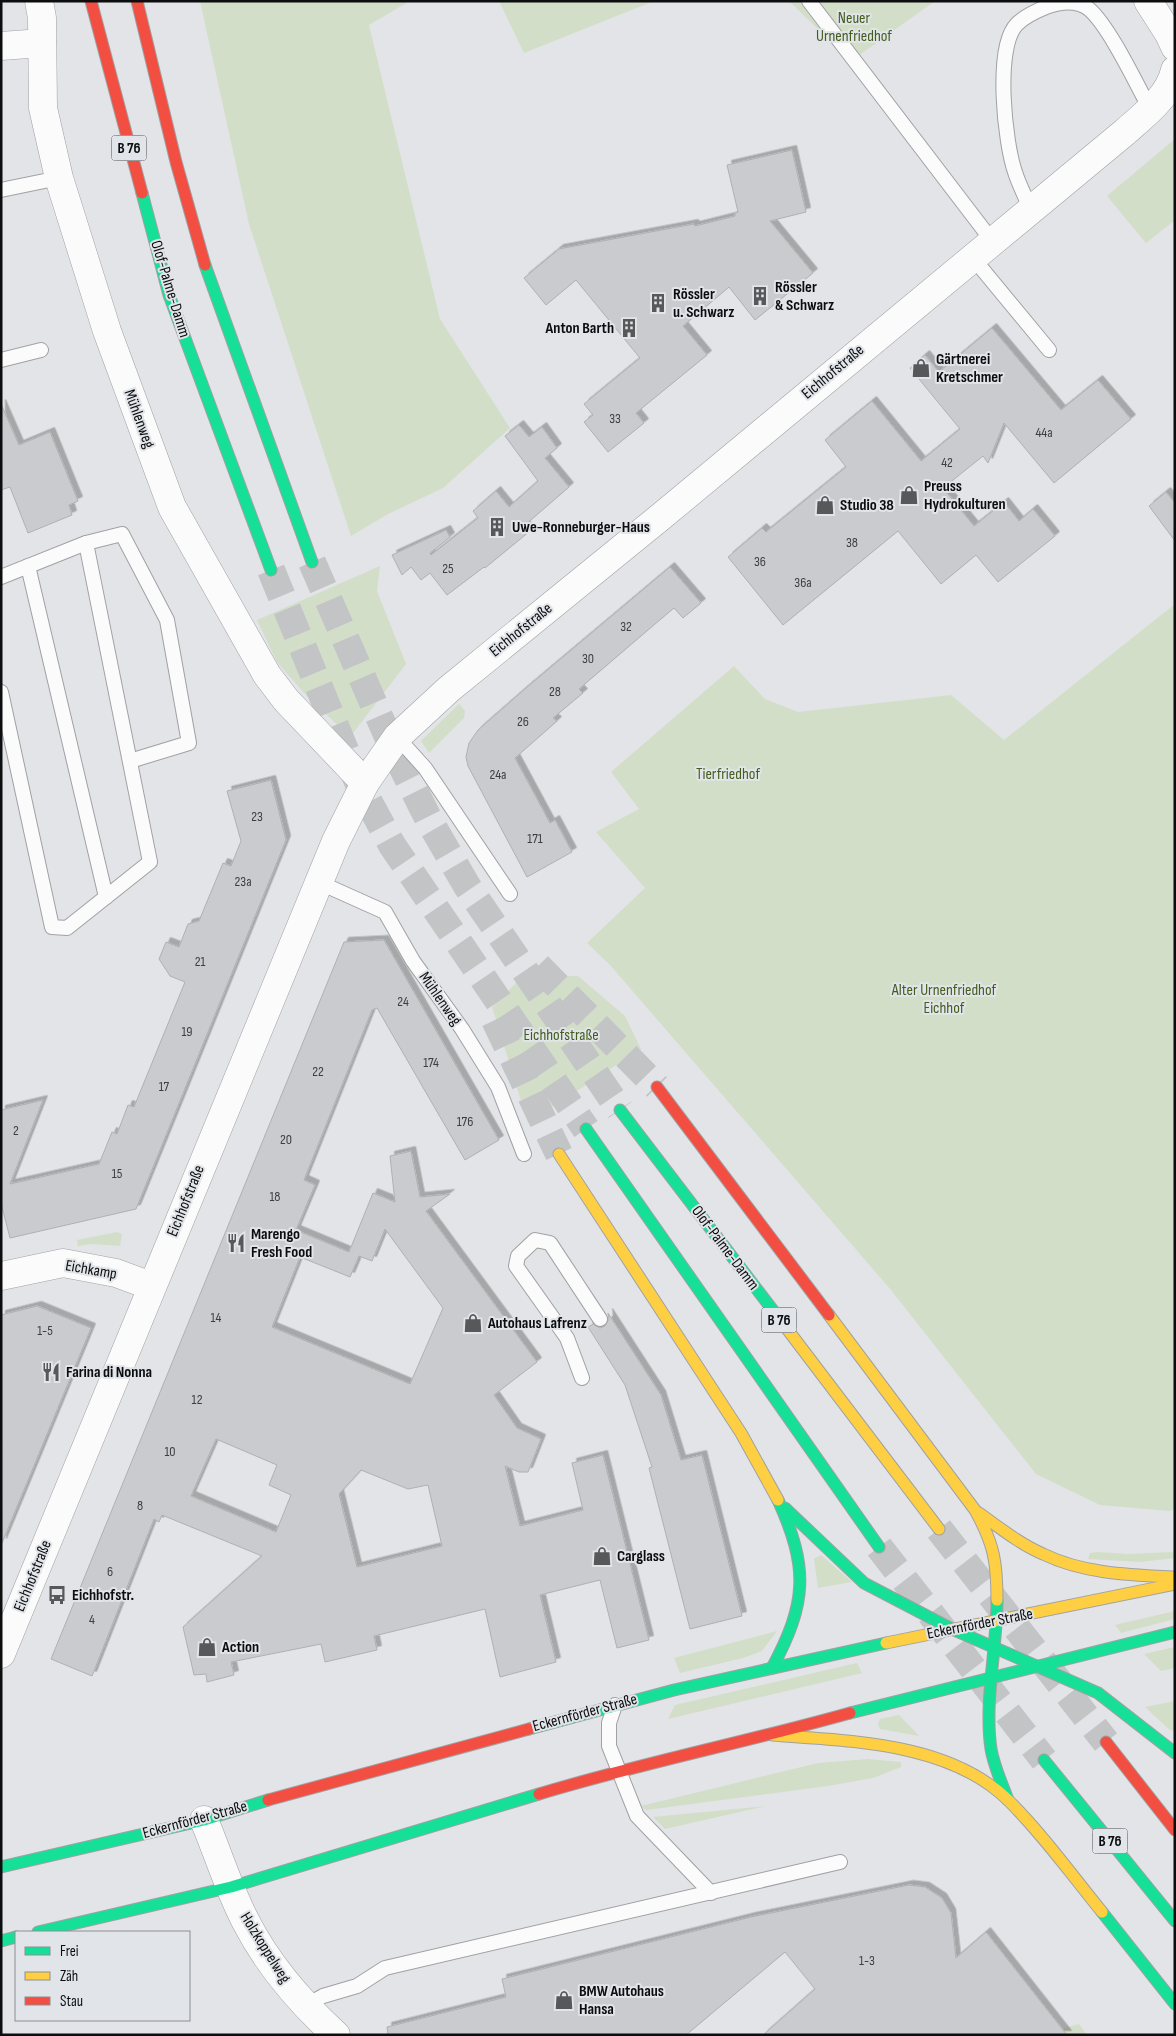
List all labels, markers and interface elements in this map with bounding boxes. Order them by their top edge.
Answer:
park label: Neuer Urnenfriedhof [816,9,892,46]
road number: B 76 [112,136,146,160]
street label: Olof-Palme-Damm [146,238,194,340]
place label: Rössler & Schwarz [775,278,834,315]
place label: Rössler u. Schwarz [673,285,734,322]
building icon: Rössler & Schwarz [749,285,771,307]
building icon: Rössler u. Schwarz [647,292,669,314]
building icon: Anton Barth [618,317,640,339]
place label: Anton Barth [544,319,614,338]
street label: Eichhofstraße [798,341,868,403]
place label: Gärtnerei Kretschmer [936,350,1003,387]
shop icon: Gärtnerei Kretschmer [910,357,932,379]
street label: Mühlenweg [120,387,158,451]
house number: 33 [609,410,621,427]
house number: 44a [1035,424,1053,441]
house number: 42 [941,454,953,471]
place label: Preuss Hydrokulturen [924,477,1006,514]
shop icon: Preuss Hydrokulturen [898,484,920,506]
shop icon: Studio 38 [814,494,836,516]
place label: Studio 38 [840,496,894,515]
building icon: Uwe-Ronneburger-Haus [486,516,508,538]
place label: Uwe-Ronneburger-Haus [512,518,650,537]
house number: 38 [846,534,858,551]
house number: 36 [754,553,766,570]
house number: 25 [442,560,454,577]
house number: 36a [794,574,812,591]
street label: Eichhofstraße [486,599,556,661]
house number: 32 [620,618,632,635]
house number: 30 [582,650,594,667]
house number: 28 [549,683,561,700]
house number: 26 [517,713,529,730]
park label: Tierfriedhof [696,765,760,784]
house number: 24a [490,766,506,783]
house number: 23 [251,808,263,825]
house number: 171 [527,830,543,847]
house number: 23a [234,873,252,890]
house number: 21 [195,953,205,970]
street label: Mühlenweg [415,969,465,1029]
park label: Alter Urnenfriedhof Eichhof [891,981,997,1018]
house number: 24 [397,993,409,1010]
house number: 19 [181,1023,193,1040]
park label: Eichhofstraße [523,1026,599,1045]
house number: 174 [423,1054,439,1071]
house number: 22 [312,1063,324,1080]
house number: 17 [159,1078,170,1095]
house number: 176 [457,1113,473,1130]
house number: 2 [13,1122,19,1139]
house number: 20 [280,1131,292,1148]
street label: Eichhofstraße [163,1163,209,1239]
house number: 15 [112,1165,123,1182]
house number: 18 [269,1188,281,1205]
street label: Olof-Palme-Damm [687,1202,763,1294]
place label: Marengo Fresh Food [251,1225,312,1262]
restaurant icon: Marengo Fresh Food [225,1232,247,1254]
street label: Eichkamp [64,1256,118,1284]
road number: B 76 [762,1308,796,1332]
house number: 14 [211,1309,222,1326]
shop icon: Autohaus Lafrenz [462,1312,484,1334]
place label: Autohaus Lafrenz [487,1314,587,1333]
house number: 1-5 [37,1322,53,1339]
restaurant icon: Farina di Nonna [40,1361,62,1383]
place label: Farina di Nonna [66,1363,152,1382]
house number: 12 [192,1391,203,1408]
house number: 10 [164,1443,176,1460]
house number: 8 [137,1497,143,1514]
street label: Eichhofstraße [10,1538,56,1614]
shop icon: Carglass [591,1545,613,1567]
place label: Carglass [617,1547,665,1566]
house number: 6 [107,1563,113,1580]
bus stop icon: Eichhofstr. [46,1584,68,1606]
place label: Eichhofstr. [72,1586,134,1605]
street label: Eckernförder Straße [925,1604,1035,1644]
house number: 4 [89,1611,95,1628]
shop icon: Action [196,1636,218,1658]
place label: Action [221,1638,259,1657]
street label: Eckernförder Straße [531,1690,639,1736]
street label: Eckernförder Straße [141,1797,249,1843]
road number: B 76 [1092,1828,1128,1854]
street label: Holzkoppelweg [236,1909,294,1987]
legend [15,1931,190,2021]
text: Frei [60,1942,79,1961]
house number: 1-3 [859,1952,875,1969]
text: Zäh [60,1967,78,1986]
place label: BMW Autohaus Hansa [579,1982,664,2019]
shop icon: BMW Autohaus Hansa [553,1989,575,2011]
text: Stau [60,1992,83,2011]

